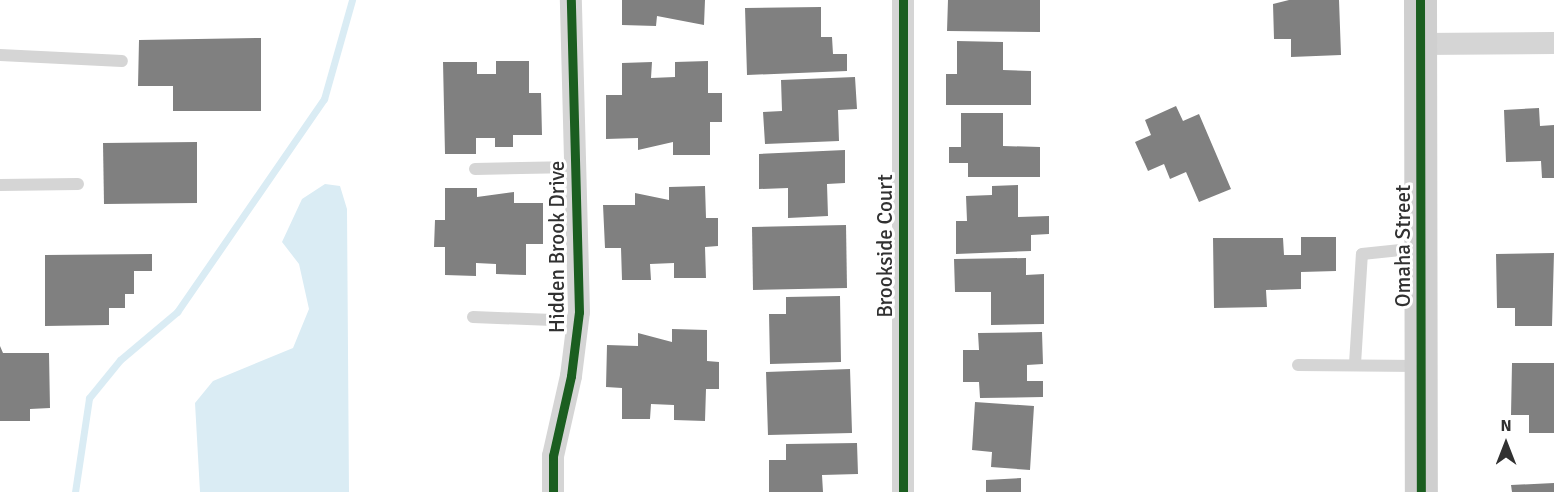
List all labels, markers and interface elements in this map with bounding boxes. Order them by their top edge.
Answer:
street label: Hidden Brook Drive [544,161,570,333]
street label: Brookside Court [872,174,898,318]
street label: Omaha Street [1390,185,1416,307]
north arrow [1476,414,1536,474]
text: N [1500,416,1512,436]

